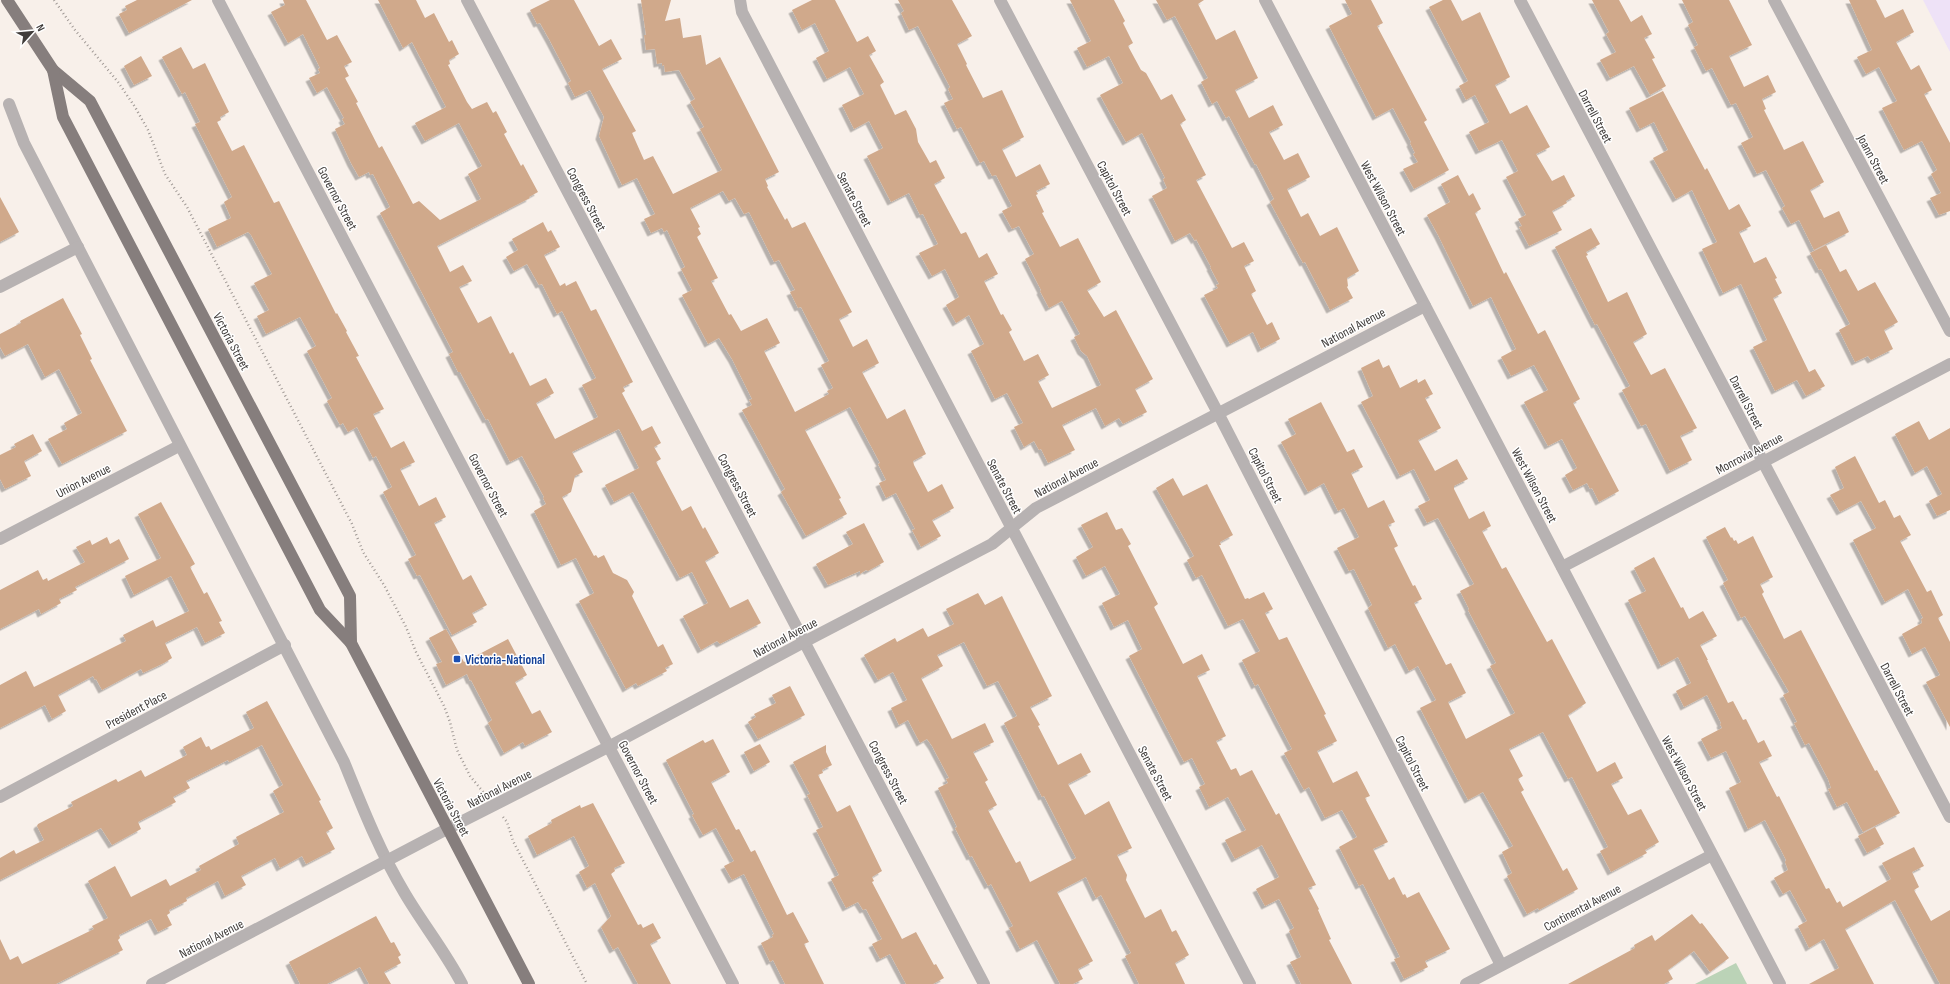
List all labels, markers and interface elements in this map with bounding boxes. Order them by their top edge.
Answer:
north arrow [12,12,52,52]
text: N [33,22,48,33]
street label: Darrell Street [1574,87,1616,146]
street label: Joann Street [1853,131,1893,187]
street label: Capitol Street [1093,158,1135,219]
street label: West Wilson Street [1357,158,1410,239]
street label: Governor Street [314,164,361,233]
street label: Congress Street [563,165,610,234]
street label: Senate Street [833,169,875,230]
street label: National Avenue [1319,304,1388,351]
street label: Victoria Street [209,310,253,373]
street label: Darrell Street [1725,373,1767,432]
street label: Monrovia Avenue [1713,429,1786,478]
street label: Capitol Street [1244,445,1286,506]
street label: West Wilson Street [1508,445,1561,526]
street label: Governor Street [465,451,512,520]
street label: Congress Street [714,451,761,520]
street label: National Avenue [1032,454,1101,501]
street label: Senate Street [983,456,1025,517]
street label: Union Avenue [53,460,113,501]
street label: National Avenue [751,614,820,661]
place label: Victoria-National [465,652,545,668]
marker: Victoria-National [452,654,462,664]
street label: Darrell Street [1876,660,1918,719]
street label: President Place [103,687,170,733]
street label: Capitol Street [1391,733,1433,794]
street label: West Wilson Street [1658,733,1711,814]
street label: Governor Street [615,738,662,807]
street label: Congress Street [865,738,912,807]
street label: Senate Street [1134,743,1176,804]
street label: National Avenue [465,766,534,812]
street label: Victoria Street [429,776,473,839]
street label: Continental Avenue [1541,881,1624,935]
street label: National Avenue [177,916,246,962]

